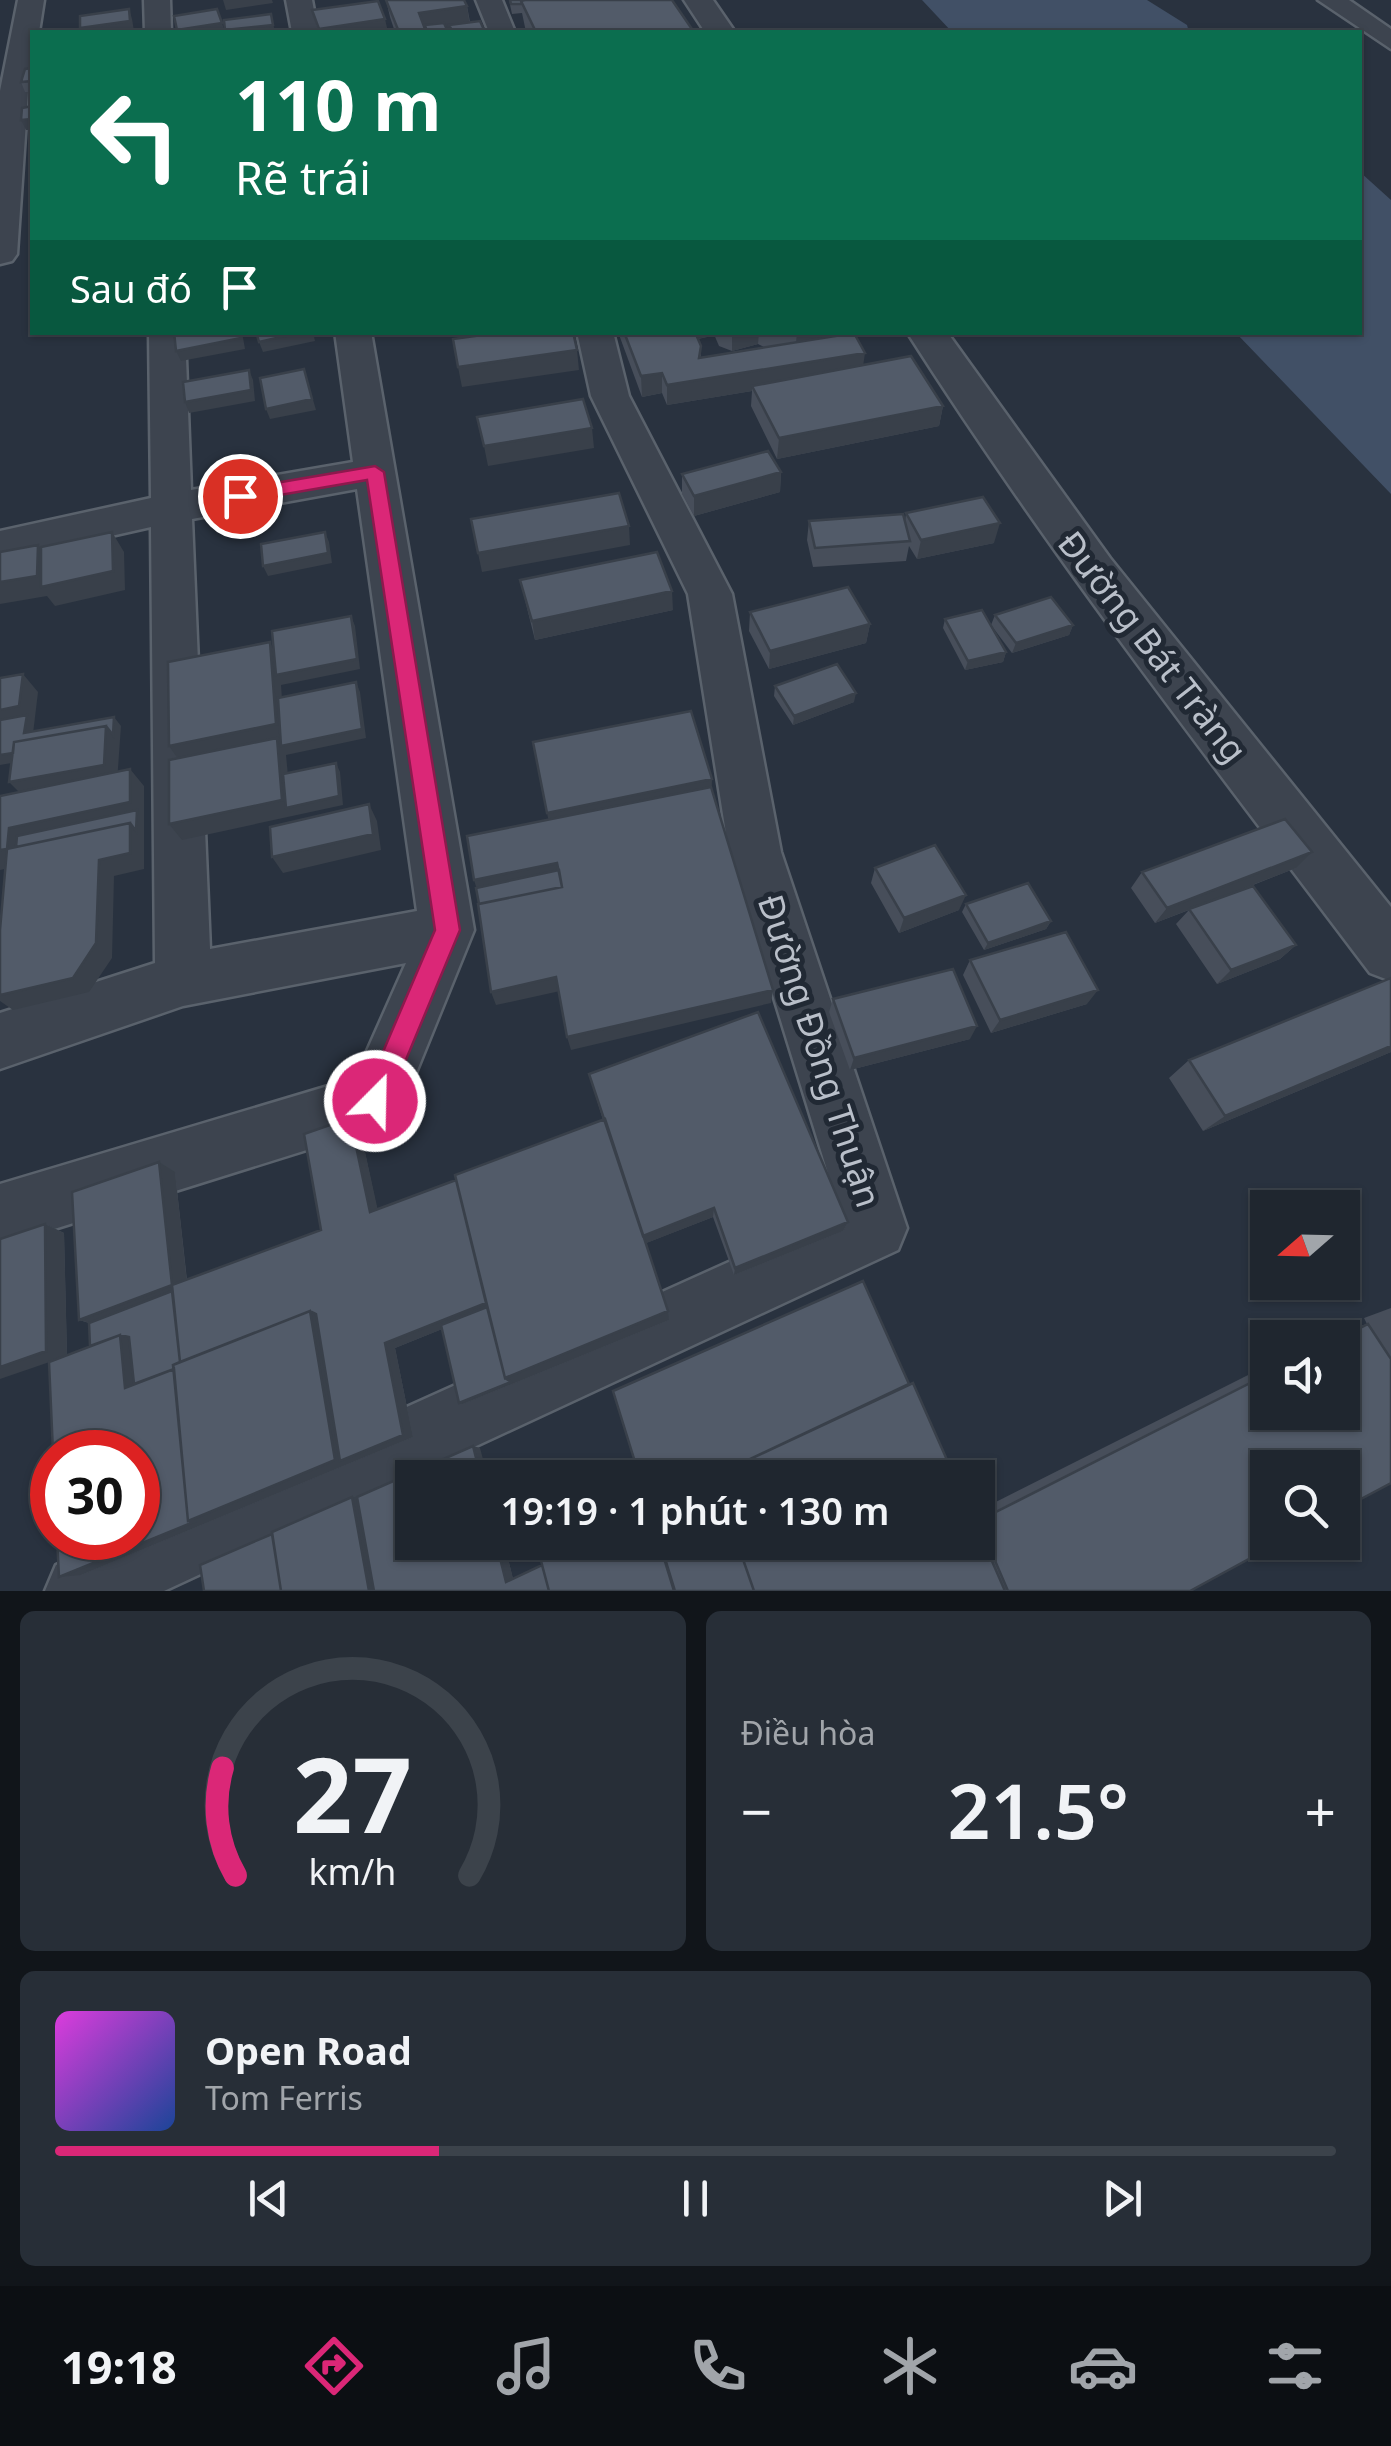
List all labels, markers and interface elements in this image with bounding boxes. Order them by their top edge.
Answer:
text: 110 m [235,56,442,152]
icon: left [70,70,200,200]
text: Rẽ trái [235,147,371,208]
icon: arrive [212,260,267,315]
text: Sau đó [70,262,192,314]
pin [198,454,283,539]
icon: arrive [213,469,268,524]
street label: Đường Bát Tràng [1048,521,1258,771]
street label: Đường Đồng Thuận [748,888,893,1213]
position arrow [323,1049,427,1153]
north arrow [1250,1190,1360,1300]
map controls [1250,1190,1360,1560]
button: sound [1250,1320,1360,1430]
speed limit sign: 30 [30,1430,160,1560]
button: search [1250,1450,1360,1560]
text: 19:19 · 1 phút · 130 m [501,1484,889,1536]
text: Điều hòa [741,1711,875,1754]
text: 27 [293,1722,412,1863]
text: 21.5° [948,1759,1129,1861]
text: − [741,1773,772,1848]
text: + [1305,1773,1336,1848]
text: km/h [309,1847,397,1895]
text: Open Road [205,2024,412,2076]
text: Tom Ferris [205,2076,363,2119]
icon: previous [241,2171,296,2226]
icon: pause [668,2171,723,2226]
icon: next [1095,2171,1150,2226]
icon: directions [299,2331,369,2401]
icon: music [491,2331,561,2401]
icon: phone [683,2331,753,2401]
icon: climate [875,2331,945,2401]
icon: car [1068,2331,1138,2401]
icon: filters [1260,2331,1330,2401]
text: 19:18 [61,2336,177,2397]

